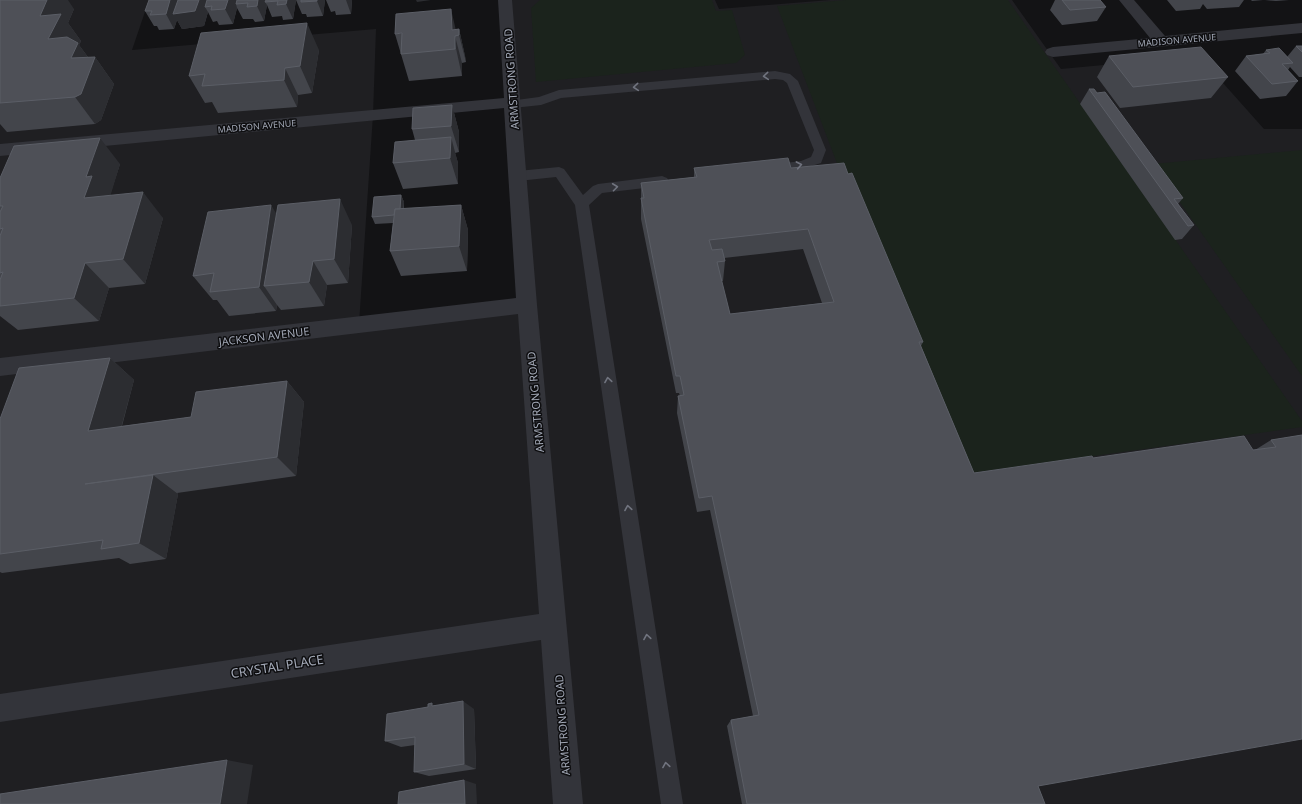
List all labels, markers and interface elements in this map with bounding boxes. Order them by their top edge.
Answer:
street label: ARMSTRONG ROAD [500,28,522,130]
street label: MADISON AVENUE [1137,30,1217,50]
one-way arrow [763,71,769,80]
one-way arrow [633,82,639,91]
street label: MADISON AVENUE [217,116,297,136]
one-way arrow [796,161,802,169]
one-way arrow [612,183,618,192]
street label: JACKSON AVENUE [217,323,310,349]
street label: ARMSTRONG ROAD [523,351,547,453]
one-way arrow [604,377,613,383]
one-way arrow [624,505,633,511]
one-way arrow [643,634,652,640]
street label: CRYSTAL PLACE [229,650,325,682]
street label: ARMSTRONG ROAD [551,674,573,776]
one-way arrow [662,762,671,769]

